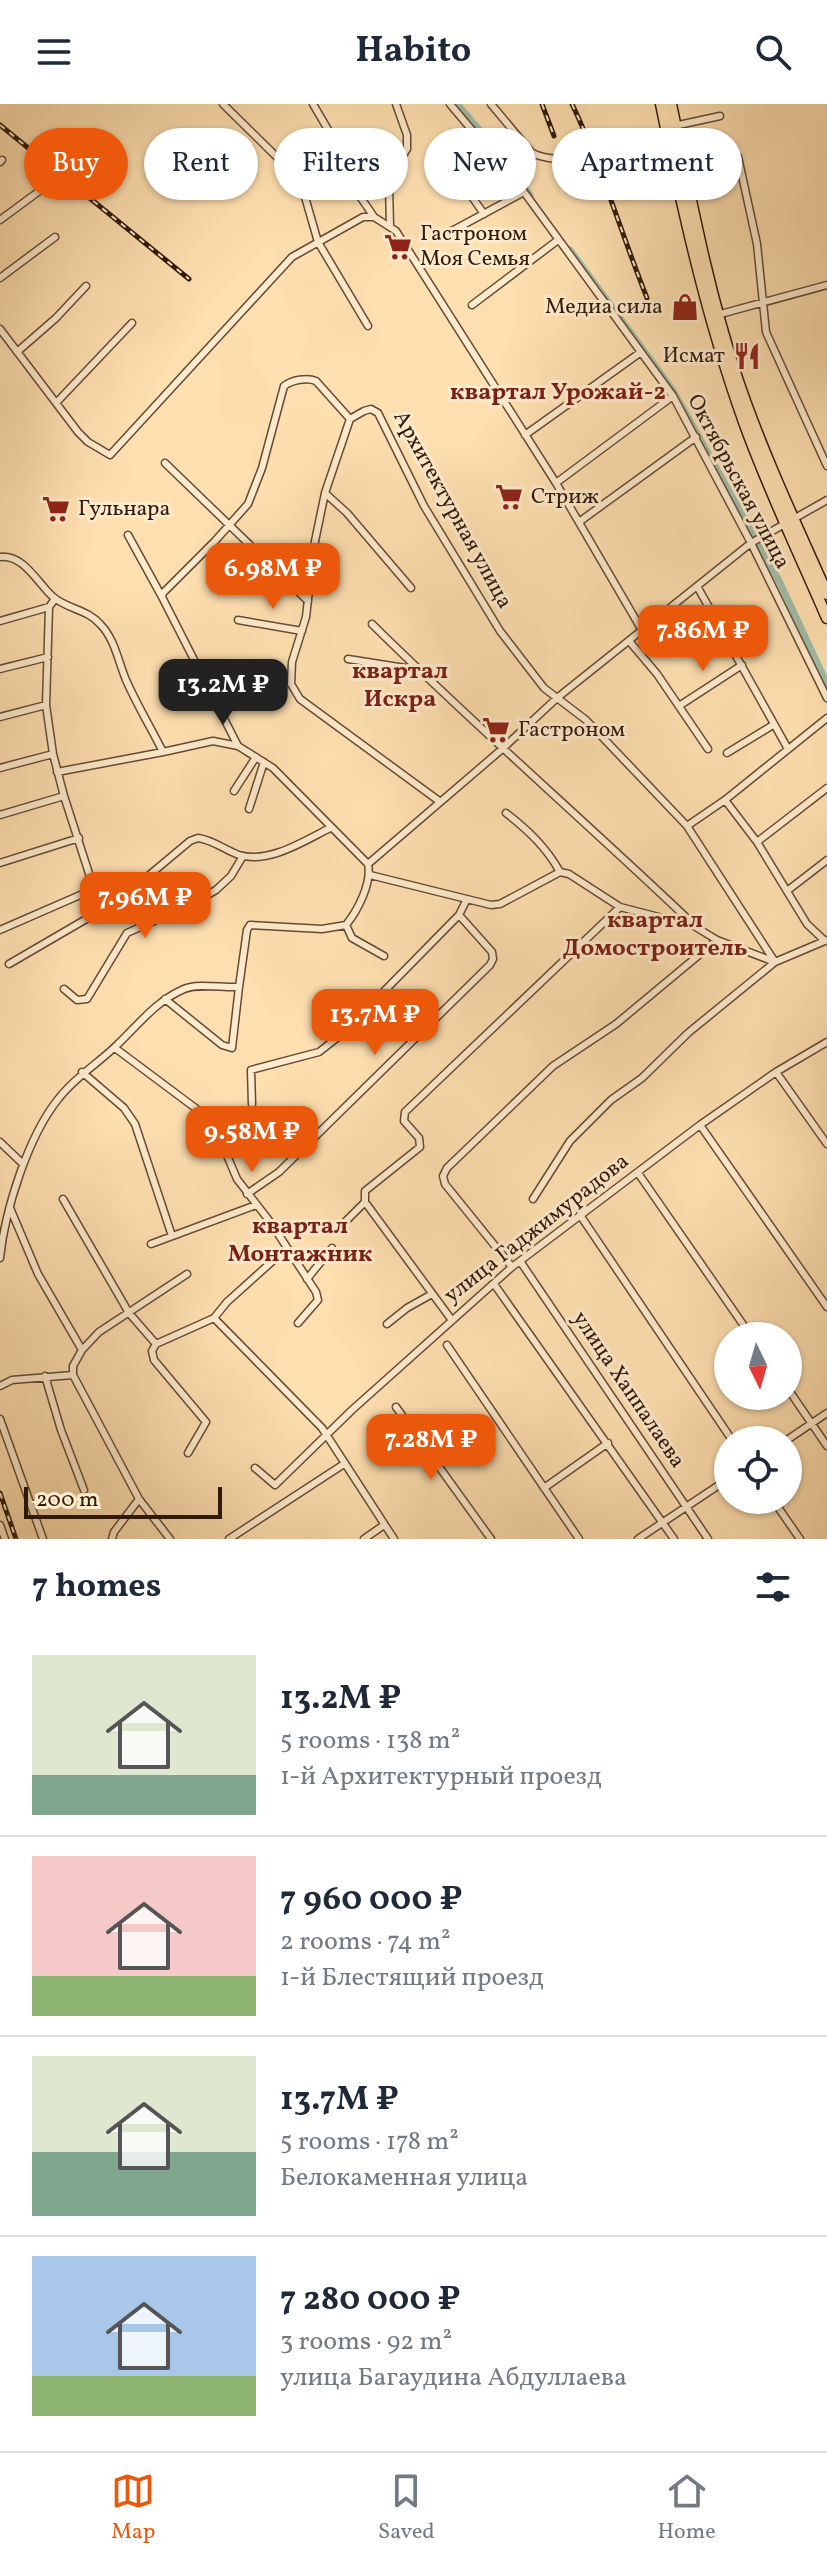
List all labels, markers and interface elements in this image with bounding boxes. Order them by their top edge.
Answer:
text: Habito [356,27,471,77]
icon: menu [32,30,76,74]
icon: search [751,30,795,74]
chip: Buy [24,128,128,200]
chip: Rent [144,128,258,200]
chip: Filters [274,128,408,200]
chip: New [424,128,536,200]
chip: Apartment [552,128,742,200]
place label: Гастроном Моя Семья [420,219,530,275]
supermarket icon: Гастроном Моя Семья [383,232,413,262]
place label: Медиа сила [545,292,663,323]
shop icon: Медиа сила [670,292,700,322]
place label: Исмат [663,341,725,372]
restaurant icon: Исмат [732,341,762,371]
district label: квартал Урожай-2 [450,376,666,410]
street label: Октябрьская улица [679,389,797,575]
street label: Архитектурная улица [385,405,519,615]
supermarket icon: Стриж [494,482,524,512]
place label: Стриж [531,482,599,513]
supermarket icon: Гульнара [41,494,71,524]
place label: Гульнара [78,494,170,525]
pin: 6.98M ₽ [199,543,347,611]
text: 6.98M ₽ [224,551,322,587]
pin: 7.86M ₽ [629,605,777,673]
text: 7.86M ₽ [656,613,750,649]
district label: квартал Искра [352,655,448,717]
pin: 13.2M ₽ [149,659,297,727]
text: 13.2M ₽ [177,667,269,703]
supermarket icon: Гастроном [481,715,511,745]
place label: Гастроном [518,715,625,746]
pin: 7.96M ₽ [71,872,219,940]
text: 7.96M ₽ [98,880,192,916]
district label: квартал Домостроитель [562,904,748,966]
pin: 13.7M ₽ [301,989,449,1057]
text: 13.7M ₽ [330,997,420,1033]
pin: 9.58M ₽ [178,1106,326,1174]
text: 9.58M ₽ [204,1114,300,1150]
street label: улица Гаджимурадова [438,1147,636,1311]
district label: квартал Монтажник [228,1210,372,1272]
street label: улица Хаппалаева [564,1305,692,1475]
north arrow [714,1322,802,1410]
map controls [714,1322,802,1514]
pin: 7.28M ₽ [357,1414,505,1482]
text: 7.28M ₽ [384,1422,478,1458]
button: locate [714,1426,802,1514]
scale bar [24,1483,222,1519]
text: 200 m [36,1485,98,1516]
text: 7 homes [32,1564,161,1611]
icon: filters [751,1565,795,1609]
text: 13.2M ₽ [280,1676,401,1723]
icon: home [96,1687,192,1783]
text: 5 rooms · 138 m² [280,1723,460,1759]
text: 1-й Архитектурный проезд [280,1759,602,1795]
text: 7 960 000 ₽ [280,1877,463,1924]
icon: home [96,1888,192,1984]
text: 2 rooms · 74 m² [280,1924,451,1960]
text: 1-й Блестящий проезд [280,1960,544,1996]
text: 13.7M ₽ [280,2077,399,2124]
icon: home [96,2088,192,2184]
text: 5 rooms · 178 m² [280,2124,459,2160]
text: Белокаменная улица [280,2160,528,2196]
text: 7 280 000 ₽ [280,2277,461,2324]
icon: home [96,2288,192,2384]
text: 3 rooms · 92 m² [280,2324,452,2360]
text: улица Багаудина Абдуллаева [280,2360,627,2396]
tab: Map [111,2469,155,2548]
tab: Saved [378,2469,435,2548]
tab: Home [657,2469,716,2548]

